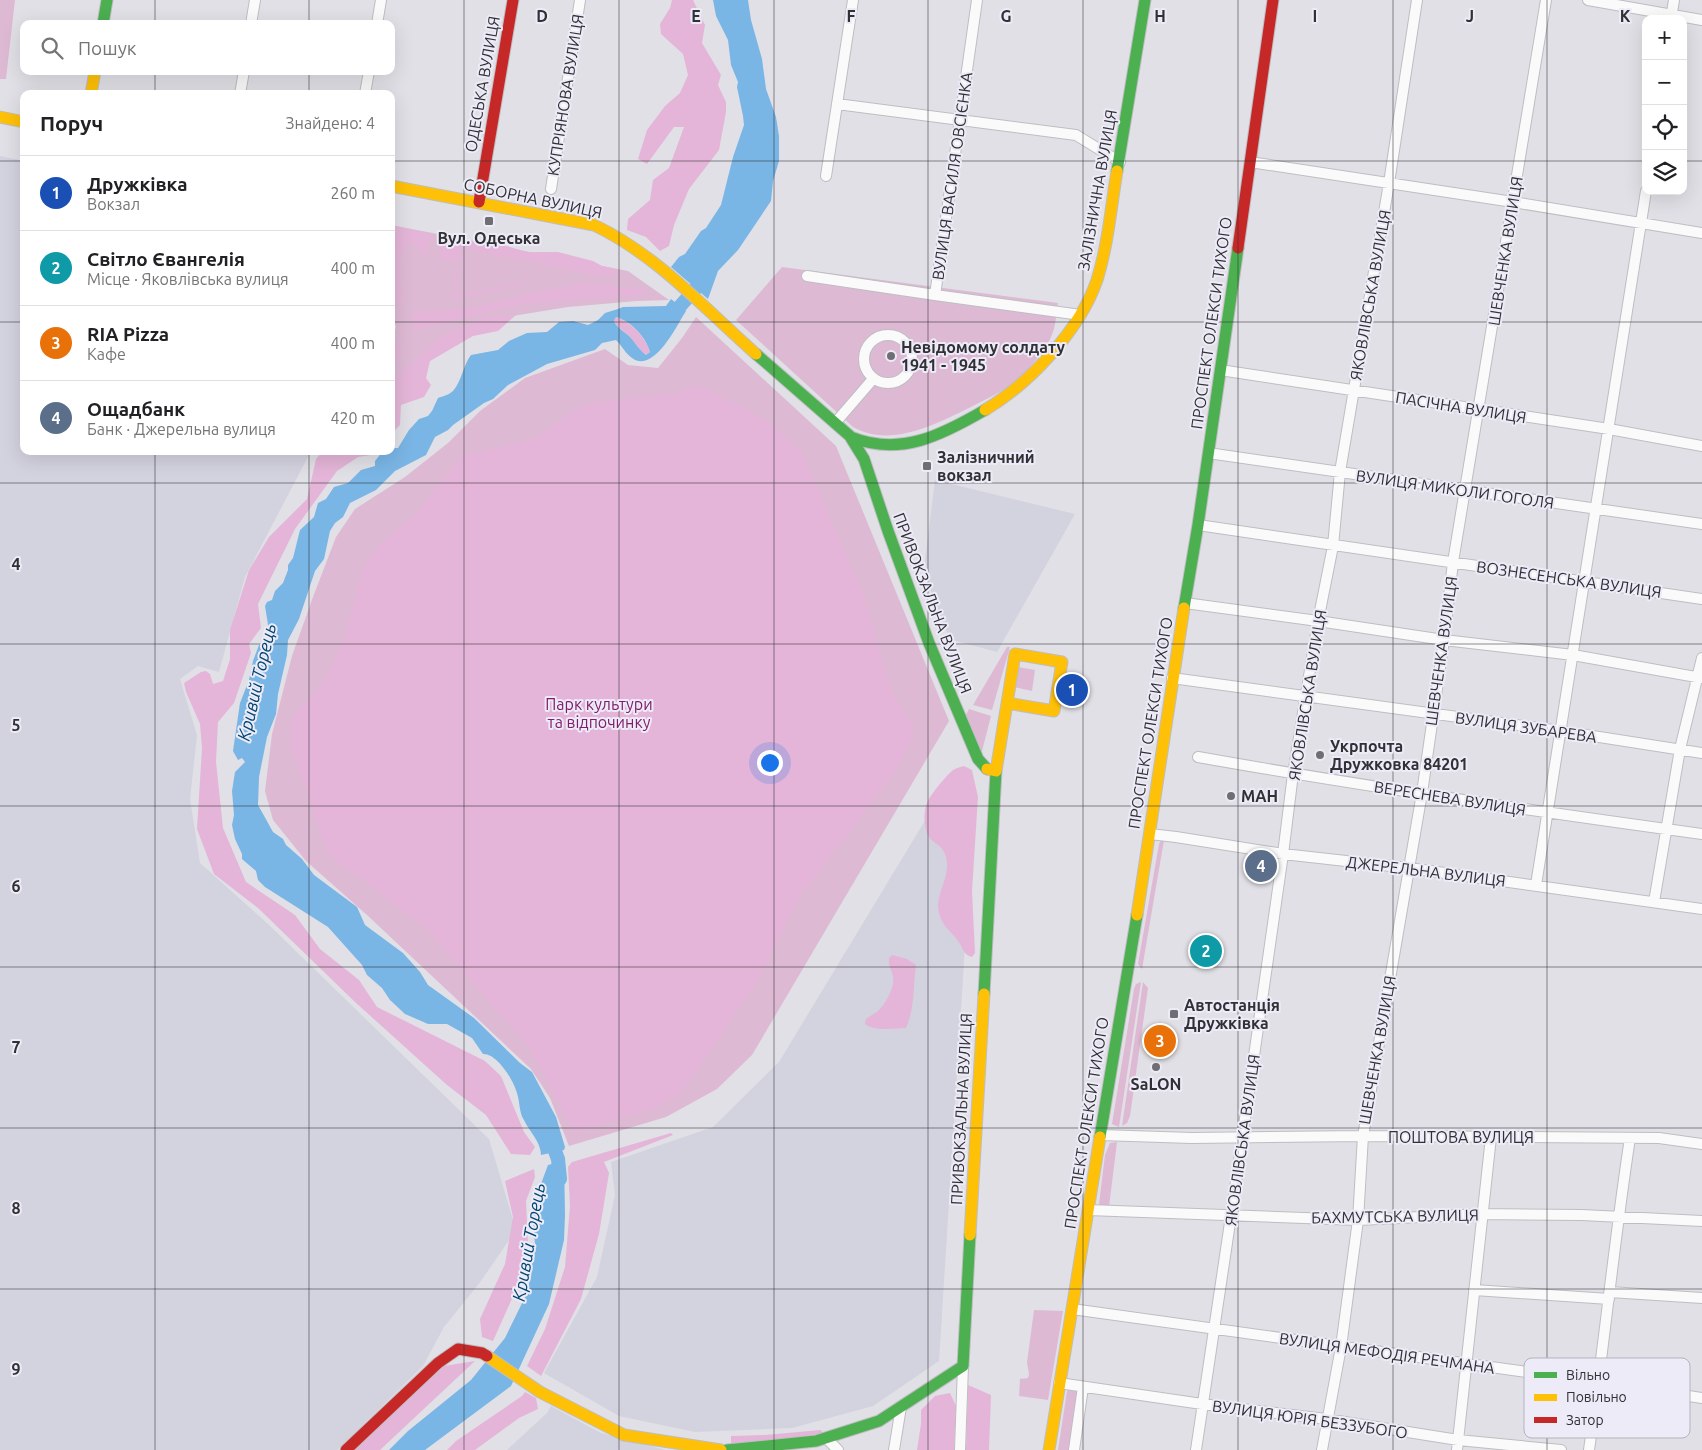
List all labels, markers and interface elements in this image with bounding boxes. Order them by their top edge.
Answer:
text: D [536,7,548,25]
text: E [691,7,701,25]
text: F [847,7,856,25]
text: G [1000,7,1012,25]
text: H [1154,7,1166,25]
text: I [1313,7,1317,25]
text: J [1466,7,1474,25]
text: K [1620,7,1631,25]
street label: КУПРІЯНОВА ВУЛИЦЯ [543,13,587,177]
street label: ОДЕСЬКА ВУЛИЦЯ [461,15,503,153]
map controls [1642,15,1687,195]
button: + [1642,15,1687,60]
search box [20,20,395,75]
icon: search [38,34,66,62]
text: Пошук [78,37,137,59]
button: − [1642,60,1687,105]
street label: ВУЛИЦЯ ВАСИЛЯ ОВСІЄНКА [928,70,976,281]
button: locate [1642,105,1687,150]
street label: ЗАЛІЗНИЧНА ВУЛИЦЯ [1074,108,1120,272]
text: Поруч [40,111,103,135]
text: Знайдено: 4 [286,114,375,132]
button: layers [1642,150,1687,195]
text: Дружківка [87,173,188,195]
street label: СОБОРНА ВУЛИЦЯ [462,175,604,221]
street label: ШЕВЧЕНКА ВУЛИЦЯ [1484,175,1526,327]
text: 1 [51,184,61,202]
text: 260 m [330,184,375,202]
text: Вокзал [87,195,140,213]
street label: ЯКОВЛІВСЬКА ВУЛИЦЯ [1346,208,1394,382]
marker: Вул. Одеська [483,215,495,227]
street label: ПРОСПЕКТ ОЛЕКСИ ТИХОГО [1187,216,1235,430]
place label: Вул. Одеська [438,229,541,247]
text: Світло Євангелія [87,248,245,270]
text: 2 [51,259,61,277]
text: 400 m [330,259,375,277]
text: Місце · Яковлівська вулиця [87,270,289,288]
text: RIA Pizza [87,323,169,345]
text: 3 [51,334,61,352]
text: 400 m [330,334,375,352]
place label: Невідомому солдату 1941 - 1945 [901,338,1065,374]
text: Кафе [87,345,126,363]
marker: Невідомому солдату 1941 - 1945 [885,350,897,362]
street label: ПАСІЧНА ВУЛИЦЯ [1394,388,1528,426]
text: Ощадбанк [87,398,185,420]
text: 4 [51,409,61,427]
text: 420 m [330,409,375,427]
text: Банк · Джерельна вулиця [87,420,276,438]
place label: Залізничний вокзал [937,448,1035,484]
marker: Залізничний вокзал [921,460,933,472]
street label: ВУЛИЦЯ МИКОЛИ ГОГОЛЯ [1355,466,1555,512]
street label: ПРИВОКЗАЛЬНА ВУЛИЦЯ [890,510,976,696]
text: 4 [11,555,21,573]
street label: ВОЗНЕСЕНСЬКА ВУЛИЦЯ [1475,557,1663,601]
street label: ШЕВЧЕНКА ВУЛИЦЯ [1422,575,1460,727]
street label: ЯКОВЛІВСЬКА ВУЛИЦЯ [1285,608,1329,782]
street label: ПРОСПЕКТ ОЛЕКСИ ТИХОГО [1124,616,1176,830]
water label: Кривий Торець [233,621,279,743]
pin: 1 [1056,671,1088,709]
park label: Парк культури та відпочинку [545,695,653,731]
street label: ВУЛИЦЯ ЗУБАРЕВА [1454,708,1598,746]
text: 5 [11,716,21,734]
place label: Укрпочта Дружковка 84201 [1330,737,1468,773]
marker: Укрпочта Дружковка 84201 [1314,749,1326,761]
your location [757,750,783,776]
street label: ВЕРЕСНЕВА ВУЛИЦЯ [1373,777,1527,819]
place label: МАН [1241,787,1278,805]
marker: МАН [1225,790,1237,802]
pin: 4 [1245,847,1277,885]
street label: ДЖЕРЕЛЬНА ВУЛИЦЯ [1345,852,1507,890]
text: 6 [11,877,21,895]
pin: 2 [1190,932,1222,970]
street label: ШЕВЧЕНКА ВУЛИЦЯ [1355,974,1399,1126]
place label: Автостанція Дружківка [1184,996,1280,1032]
marker: Автостанція Дружківка [1168,1008,1180,1020]
street label: ПРИВОКЗАЛЬНА ВУЛИЦЯ [947,1013,975,1205]
street label: ПРОСПЕКТ ОЛЕКСИ ТИХОГО [1060,1016,1112,1230]
pin: 3 [1144,1022,1176,1060]
text: 7 [11,1038,21,1056]
street label: ЯКОВЛІВСЬКА ВУЛИЦЯ [1221,1053,1263,1227]
marker: SaLON [1150,1061,1162,1073]
place label: SaLON [1131,1075,1181,1093]
street label: ПОШТОВА ВУЛИЦЯ [1388,1128,1534,1146]
water label: Кривий Торець [508,1181,548,1303]
text: 8 [11,1199,21,1217]
street label: БАХМУТСЬКА ВУЛИЦЯ [1311,1206,1479,1226]
street label: ВУЛИЦЯ МЕФОДІЯ РЕЧМАНА [1278,1329,1496,1377]
legend [1524,1358,1690,1438]
text: 9 [11,1360,21,1378]
text: Вільно [1566,1367,1610,1383]
text: Повільно [1566,1389,1627,1405]
street label: ВУЛИЦЯ ЮРІЯ БЕЗЗУБОГО [1211,1396,1409,1442]
text: Затор [1566,1412,1604,1428]

